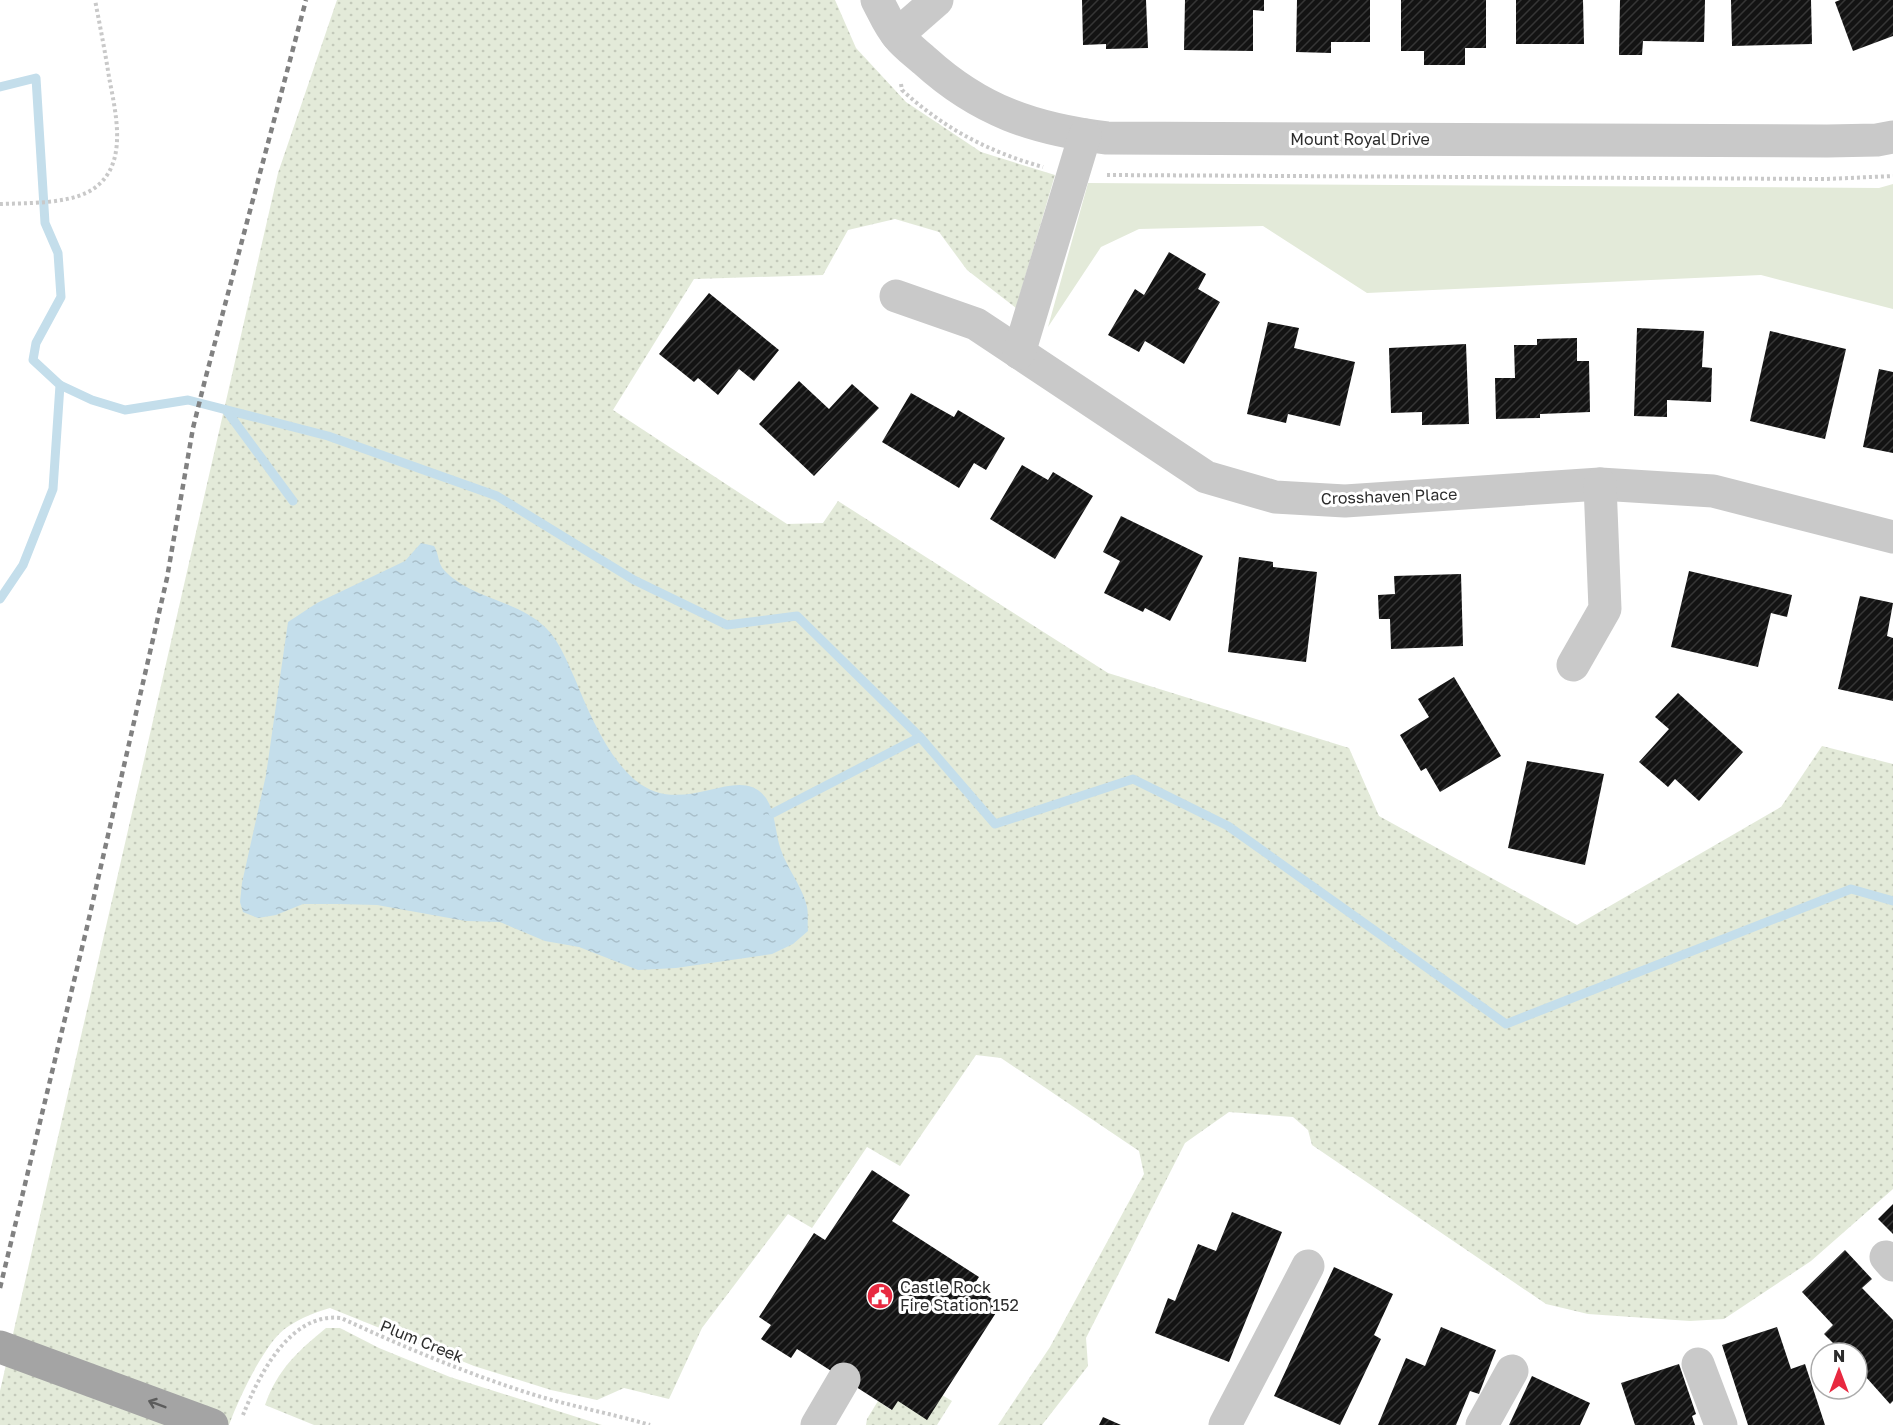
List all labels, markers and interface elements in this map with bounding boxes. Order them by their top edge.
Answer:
street label: Mount Royal Drive [1290,129,1430,149]
street label: Crosshaven Place [1320,484,1458,508]
place label: Castle Rock Fire Station 152 [900,1277,1019,1315]
public building icon: Castle Rock Fire Station 152 [865,1281,895,1311]
street label: Plum Creek [377,1315,467,1367]
north arrow [1809,1341,1869,1401]
text: N [1833,1346,1845,1366]
one-way arrow [148,1398,167,1409]

